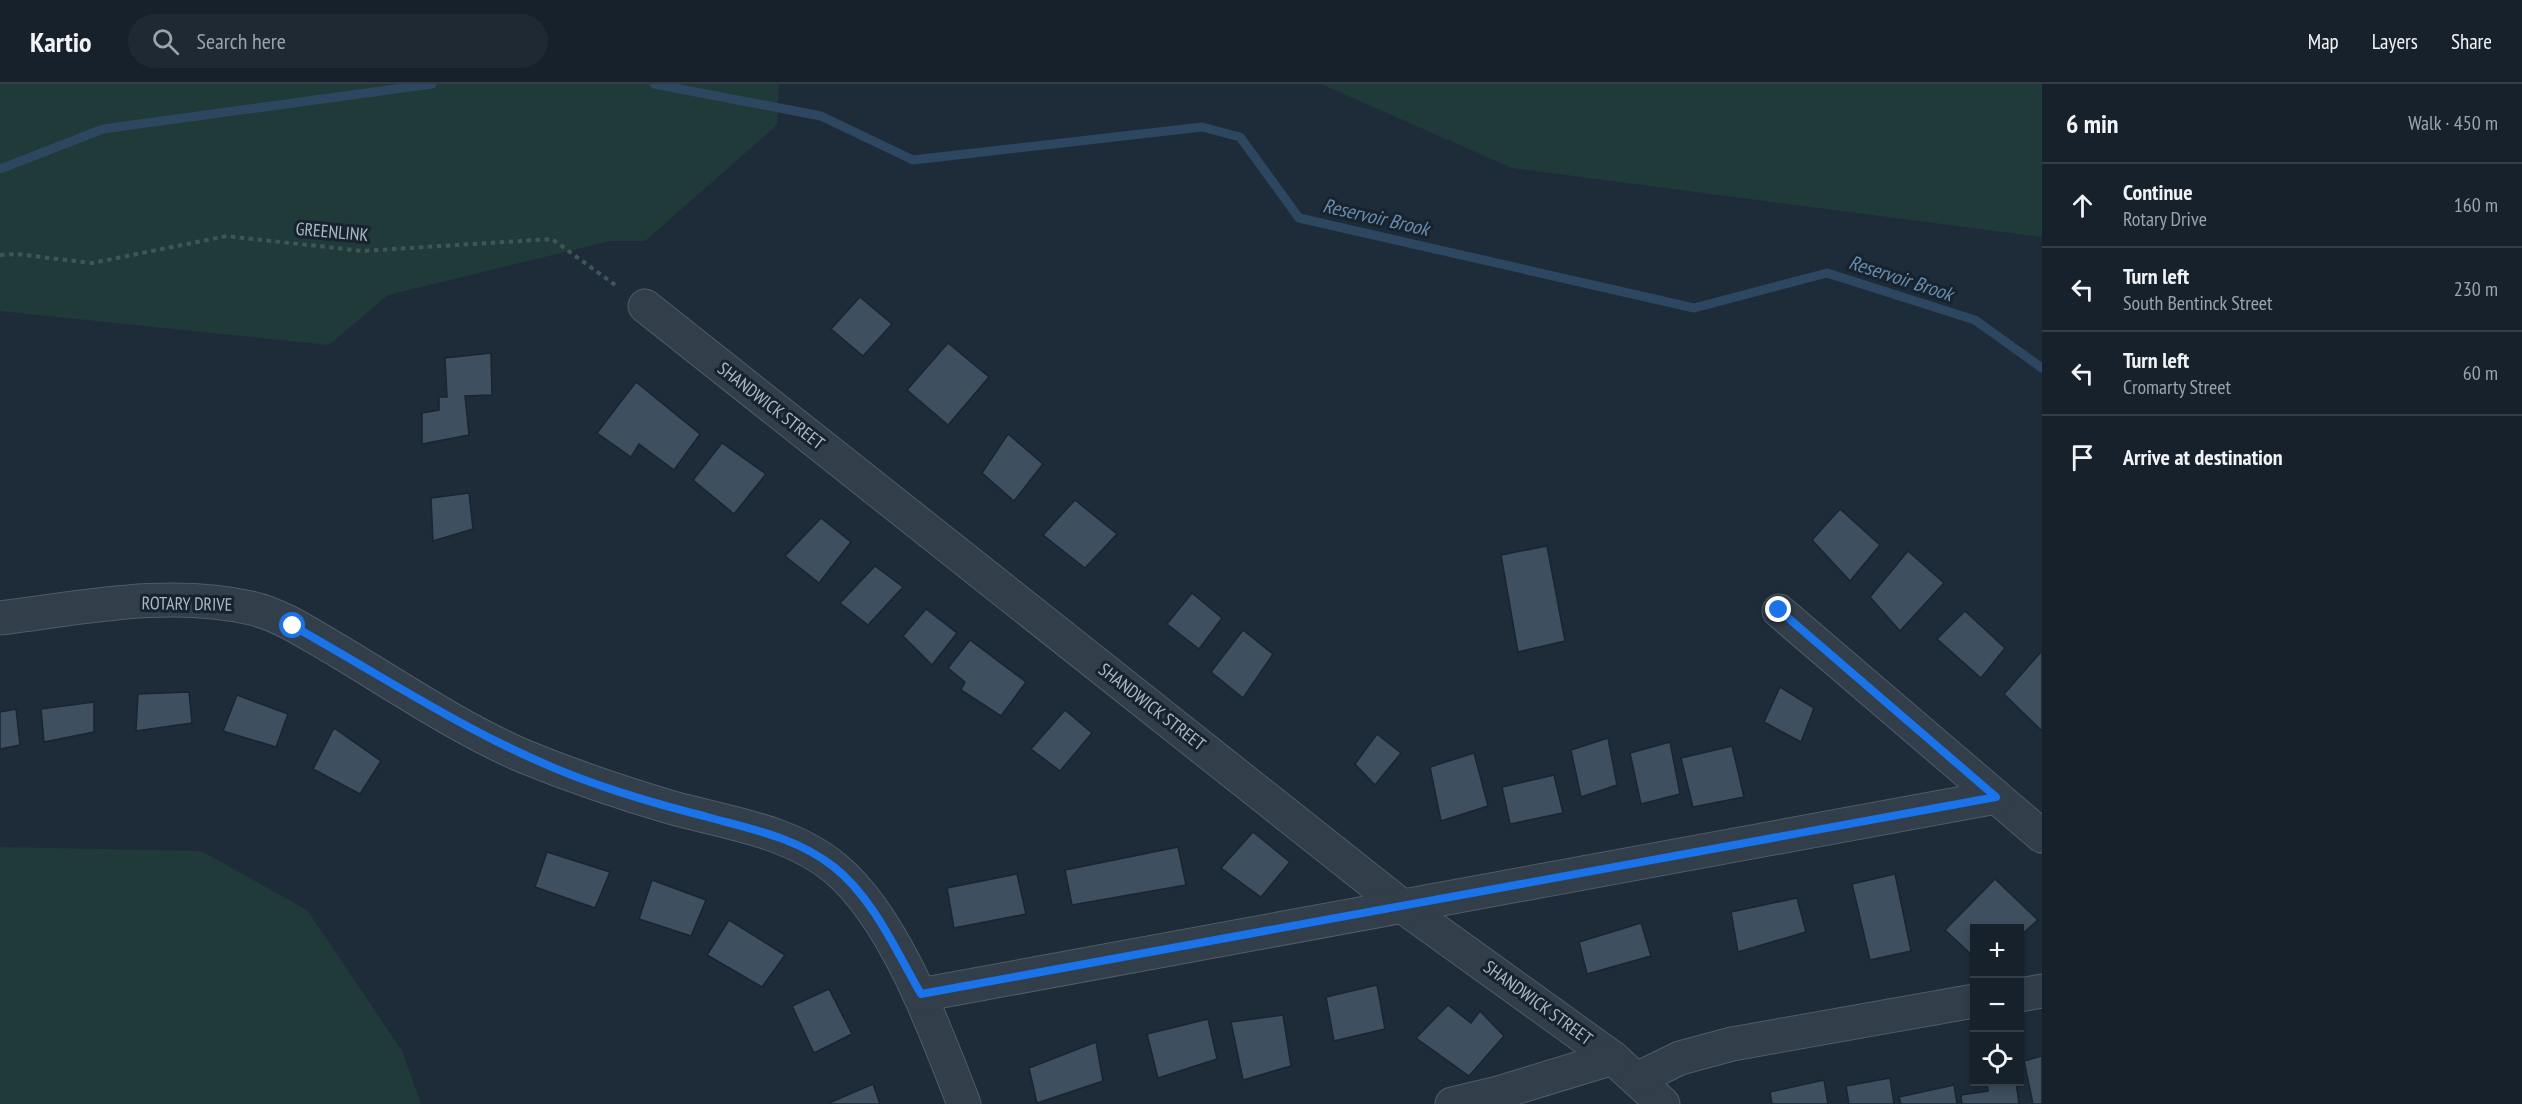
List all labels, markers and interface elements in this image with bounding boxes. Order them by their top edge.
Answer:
search box [128,14,548,68]
text: Kartio [30,23,92,60]
icon: search [149,25,182,58]
text: Search here [197,27,286,55]
text: Map [2308,28,2339,55]
text: Layers [2372,28,2418,55]
text: Share [2451,28,2492,55]
text: 6 min [2066,107,2119,140]
text: Walk · 450 m [2408,110,2498,136]
text: Continue [2123,178,2193,206]
icon: ahead [2066,189,2099,222]
water label: Reservoir Brook [1320,192,1434,242]
text: 160 m [2454,192,2498,218]
text: Rotary Drive [2123,206,2207,232]
street label: GREENLINK [295,217,369,246]
water label: Reservoir Brook [1846,249,1958,308]
text: Turn left [2123,262,2189,290]
icon: left [2066,273,2099,306]
text: 230 m [2454,276,2498,302]
text: South Bentinck Street [2123,290,2273,316]
text: Turn left [2123,346,2189,374]
street label: SHANDWICK STREET [713,357,829,454]
icon: left [2066,357,2099,390]
text: 60 m [2463,360,2498,386]
text: Cromarty Street [2123,374,2231,400]
icon: arrive [2066,441,2099,474]
text: Arrive at destination [2123,443,2283,471]
street label: ROTARY DRIVE [141,591,233,616]
route end [1765,596,1791,622]
route start [279,612,305,638]
street label: SHANDWICK STREET [1094,658,1210,755]
map controls [1970,924,2024,1086]
button: + [1970,924,2024,978]
street label: SHANDWICK STREET [1479,955,1597,1050]
button: − [1970,978,2024,1032]
button: locate [1970,1032,2024,1086]

